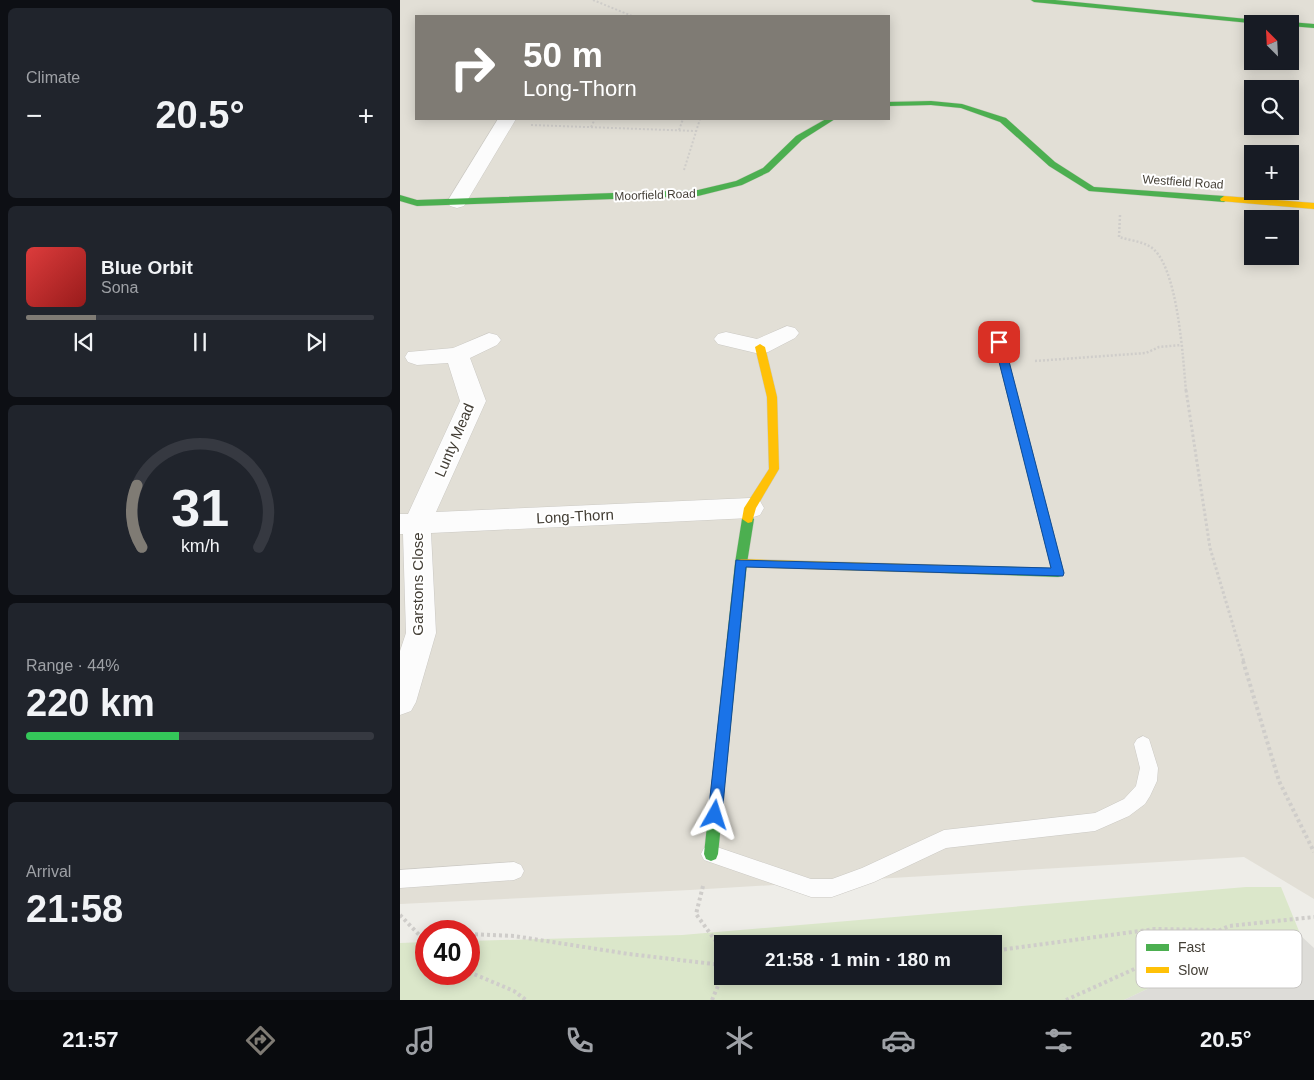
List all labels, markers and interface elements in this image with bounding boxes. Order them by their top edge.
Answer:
north arrow [1244,15,1299,70]
map controls [1244,15,1299,265]
icon: right [440,35,505,100]
text: 50 m [523,35,603,74]
text: Climate [26,69,80,86]
text: Long-Thorn [523,76,637,101]
button: search [1244,80,1299,135]
text: 20.5° [155,94,245,136]
text: − [26,100,42,131]
text: + [358,100,374,131]
button: + [1244,145,1299,200]
street label: Westfield Road [1142,172,1224,192]
street label: Moorfield Road [614,187,696,203]
button: − [1244,210,1299,265]
text: Blue Orbit [101,257,193,278]
text: Sona [101,279,138,296]
pin [978,321,1020,363]
icon: previous [70,328,98,356]
icon: pause [186,328,214,356]
icon: next [302,328,330,356]
icon: arrive [985,328,1013,356]
street label: Lunty Mead [431,401,477,479]
text: 31 [171,479,229,537]
street label: Long-Thorn [536,505,614,527]
street label: Garstons Close [409,532,426,636]
text: km/h [181,536,219,556]
text: Range · 44% [26,657,119,674]
text: 220 km [26,682,155,724]
position arrow [688,788,740,840]
text: Arrival [26,863,71,880]
text: 21:58 [26,888,123,930]
speed limit sign: 40 [415,920,480,985]
legend [1136,930,1302,988]
text: Fast [1178,939,1205,955]
text: 21:58 · 1 min · 180 m [765,949,951,970]
text: Slow [1178,962,1209,978]
icon: directions [243,1023,278,1058]
icon: music [403,1023,438,1058]
icon: phone [562,1023,597,1058]
icon: climate [722,1023,757,1058]
icon: car [881,1023,916,1058]
icon: filters [1041,1023,1076,1058]
text: 21:57 [62,1027,119,1052]
text: 20.5° [1200,1027,1252,1052]

